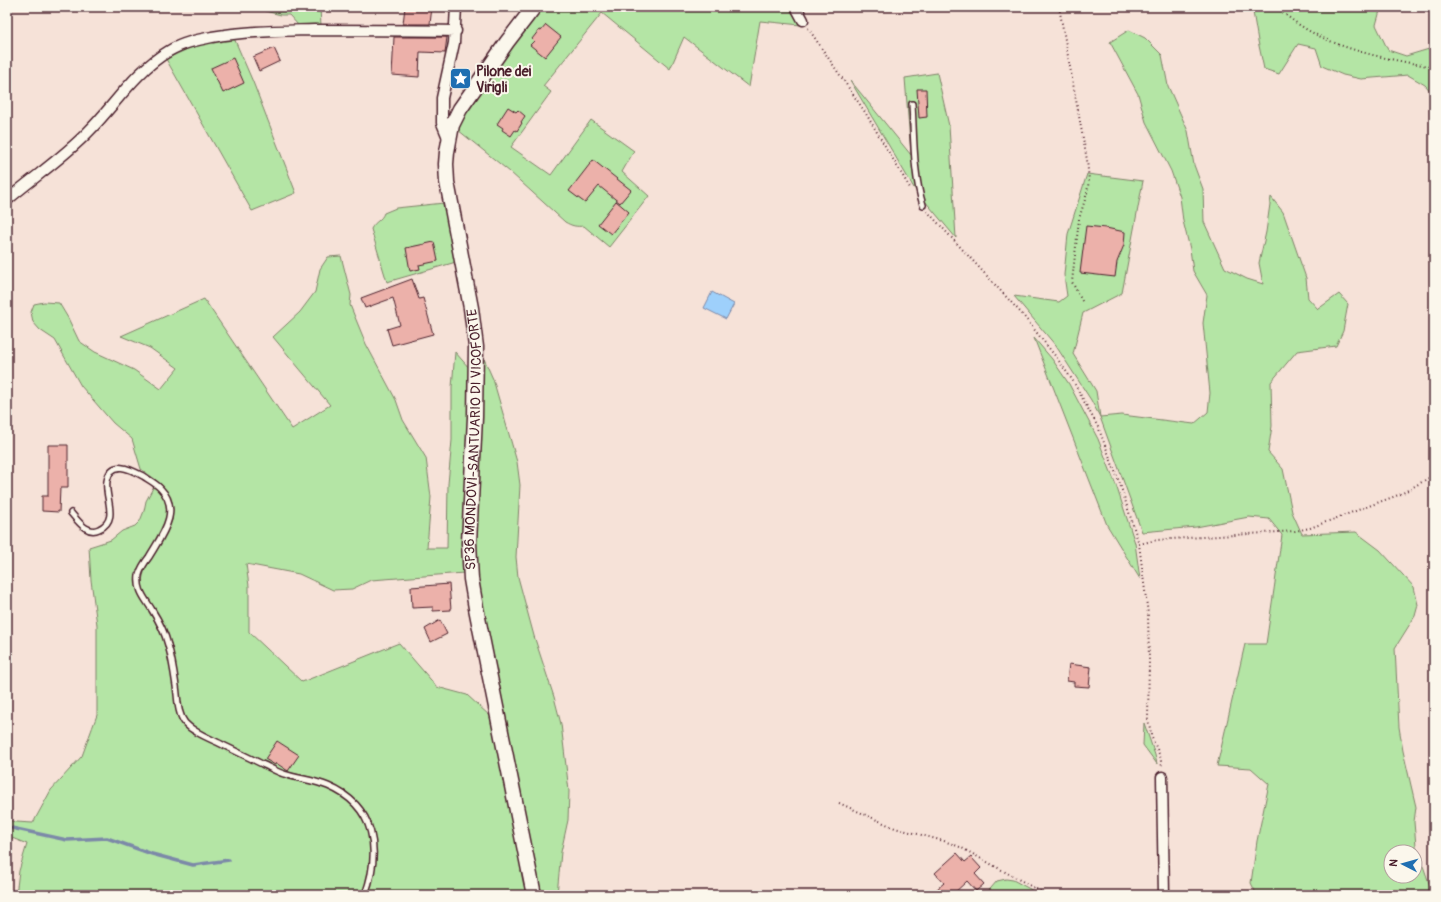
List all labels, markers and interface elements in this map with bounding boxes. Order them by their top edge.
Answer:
place label: Pilone dei Virigli [476,63,532,96]
place icon: Pilone dei Virigli [447,66,473,92]
street label: SP36 MONDOVÌ-SANTUARIO DI VICOFORTE [460,308,485,571]
north arrow [1383,844,1423,884]
text: N [1387,858,1400,867]

